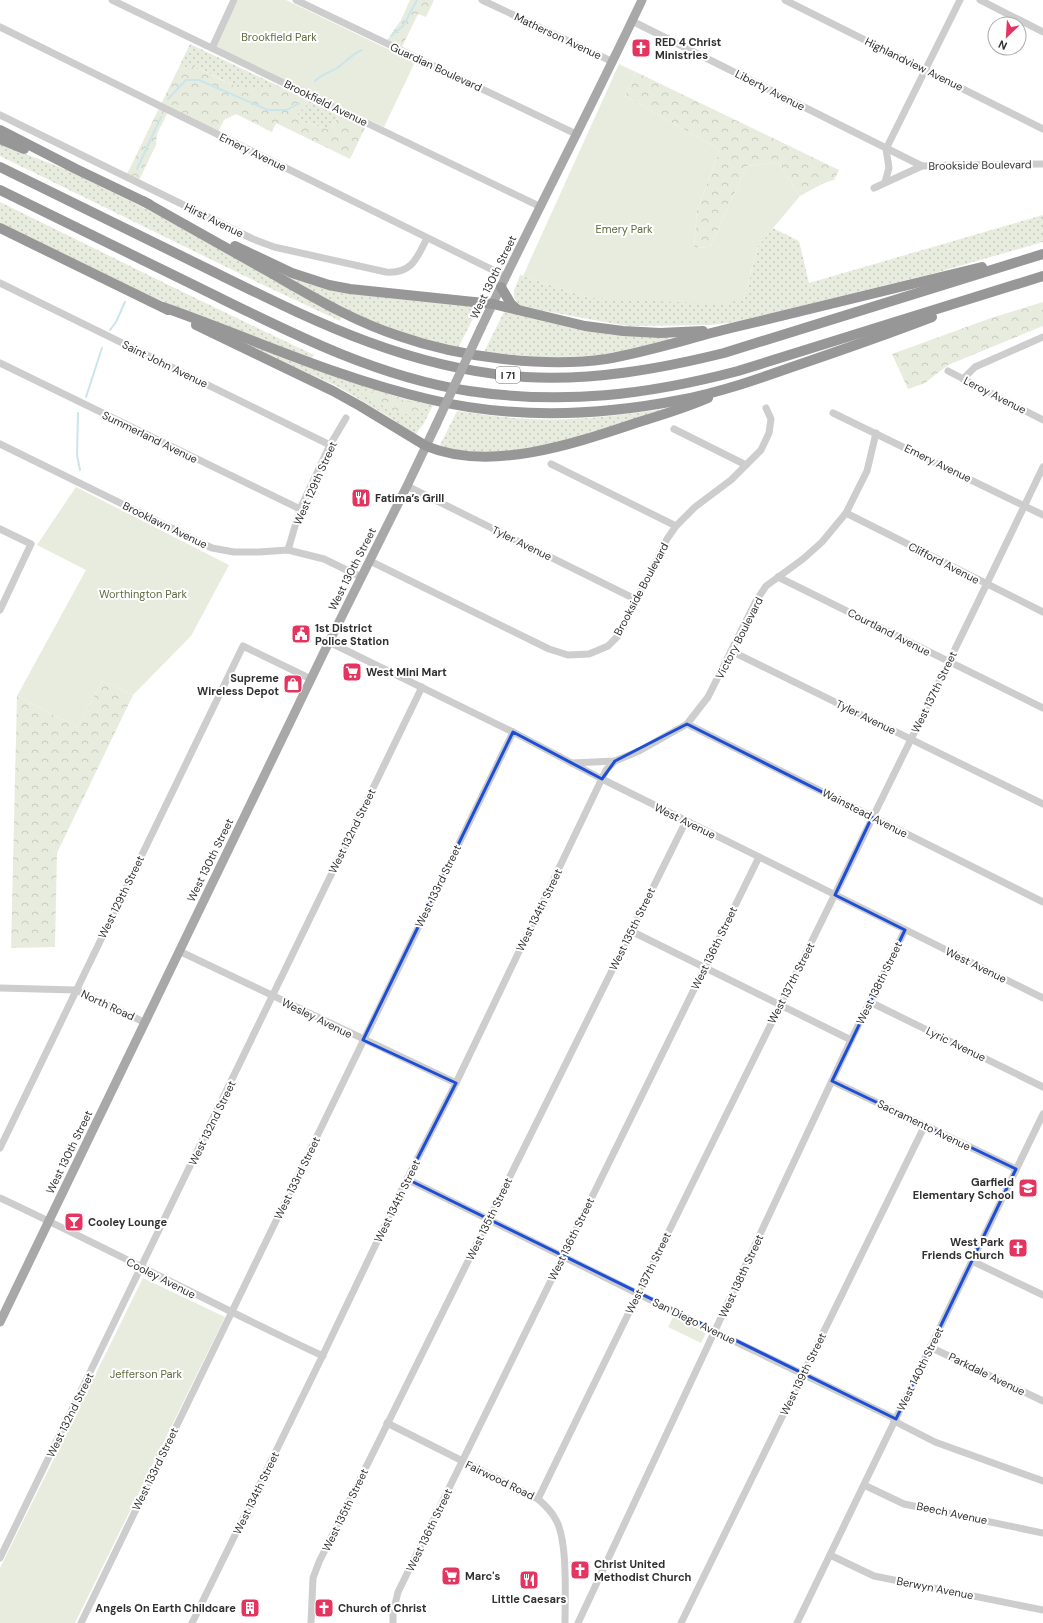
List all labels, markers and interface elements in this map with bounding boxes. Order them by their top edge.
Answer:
street label: Matherson Avenue [512,10,604,62]
north arrow [987,16,1027,56]
park label: Brookfield Park [241,30,317,44]
street label: Highlandview Avenue [863,34,965,94]
place label: RED 4 Christ Ministries [655,35,722,62]
church icon: RED 4 Christ Ministries [630,37,652,59]
text: N [996,37,1009,53]
street label: Guardian Boulevard [388,40,484,94]
street label: Liberty Avenue [733,66,807,114]
street label: Brookfield Avenue [282,77,370,129]
street label: Emery Avenue [217,130,289,174]
street label: Brookside Boulevard [928,157,1032,173]
street label: Hirst Avenue [182,200,246,240]
park label: Emery Park [595,222,653,236]
street label: West 130th Street [467,233,519,321]
street label: Saint John Avenue [120,337,210,391]
road number: I 71 [496,367,520,383]
street label: Leroy Avenue [961,373,1029,417]
street label: Summerland Avenue [100,408,200,466]
street label: West 129th Street [290,439,340,527]
street label: Emery Avenue [902,441,974,485]
restaurant icon: Fatima’s Grill [350,487,372,509]
place label: Fatima’s Grill [375,491,444,505]
street label: Brooklawn Avenue [120,498,210,552]
street label: Tyler Avenue [490,523,554,563]
street label: West 130th Street [325,525,379,613]
street label: Clifford Avenue [906,539,982,587]
street label: Brookside Boulevard [611,540,671,638]
park label: Worthington Park [99,587,187,601]
street label: Victory Boulevard [712,595,766,681]
street label: Courtland Avenue [845,605,933,659]
place label: 1st District Police Station [315,621,389,648]
public building icon: 1st District Police Station [290,623,312,645]
street label: West 137th Street [908,649,960,735]
supermarket icon: West Mini Mart [341,661,363,683]
place label: West Mini Mart [366,665,447,679]
place label: Supreme Wireless Depot [197,671,279,698]
shop icon: Supreme Wireless Depot [282,673,304,695]
street label: Tyler Avenue [834,697,898,737]
street label: Wainstead Avenue [820,785,910,841]
street label: West 132nd Street [325,786,379,876]
street label: West Avenue [652,800,718,842]
street label: West 130th Street [184,816,236,904]
street label: West 133rd Street [412,842,464,930]
street label: West 129th Street [95,853,147,941]
street label: West 134th Street [513,866,565,954]
street label: West 135th Street [606,885,658,973]
street label: West 136th Street [688,904,740,992]
street label: West 138th Street [853,939,905,1027]
street label: West 137th Street [765,940,817,1026]
street label: West Avenue [943,944,1009,986]
street label: North Road [79,987,137,1024]
street label: Wesley Avenue [279,995,355,1041]
street label: Lyric Avenue [924,1024,988,1064]
street label: West 132nd Street [185,1078,239,1168]
street label: Sacramento Avenue [875,1096,973,1154]
street label: West 130th Street [43,1108,95,1196]
street label: West 133rd Street [271,1134,323,1222]
street label: West 134th Street [371,1157,423,1245]
street label: West 135th Street [463,1175,515,1263]
place label: Garfield Elementary School [913,1175,1014,1202]
school or university icon: Garfield Elementary School [1017,1177,1039,1199]
street label: West 136th Street [545,1195,597,1283]
bar icon: Cooley Lounge [63,1211,85,1233]
place label: Cooley Lounge [88,1215,168,1229]
street label: West 137th Street [622,1230,674,1316]
street label: West 138th Street [716,1232,766,1320]
place label: West Park Friends Church [922,1235,1005,1262]
church icon: West Park Friends Church [1007,1237,1029,1259]
street label: Cooley Avenue [124,1255,198,1301]
street label: San Diego Avenue [650,1295,738,1347]
street label: West 140th Street [894,1325,946,1413]
street label: West 139th Street [777,1330,829,1418]
street label: Parkdale Avenue [947,1349,1027,1399]
park label: Jefferson Park [110,1367,183,1381]
street label: West 132nd Street [43,1370,97,1460]
street label: West 133rd Street [129,1425,181,1513]
street label: West 134th Street [230,1449,282,1537]
street label: Fairwood Road [463,1457,537,1503]
street label: West 135th Street [319,1466,371,1554]
street label: West 136th Street [403,1486,455,1574]
street label: Beech Avenue [915,1499,989,1527]
place label: Christ United Methodist Church [594,1557,692,1584]
church icon: Christ United Methodist Church [569,1559,591,1581]
supermarket icon: Marc's [440,1565,462,1587]
place label: Marc's [465,1569,500,1583]
restaurant icon: Little Caesars [518,1569,540,1591]
street label: Berwyn Avenue [895,1574,975,1602]
place label: Little Caesars [492,1592,566,1606]
building icon: Angels On Earth Childcare [239,1597,261,1619]
church icon: Church of Christ [313,1597,335,1619]
place label: Angels On Earth Childcare [95,1601,236,1615]
place label: Church of Christ [338,1601,427,1615]

